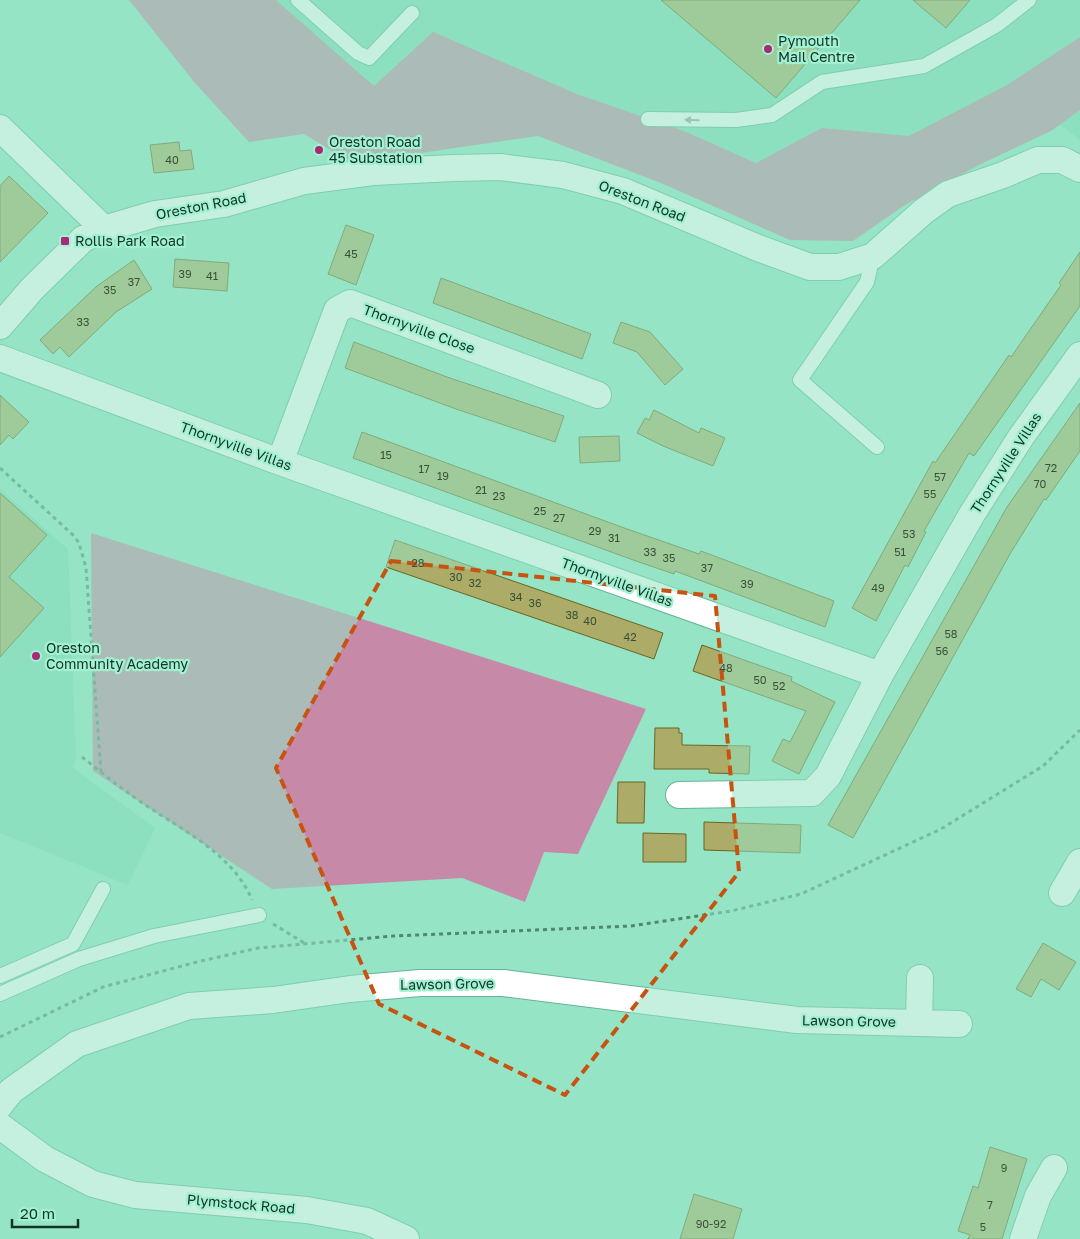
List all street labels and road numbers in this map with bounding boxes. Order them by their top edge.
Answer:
street label: Oreston Road [596,176,688,225]
street label: Oreston Road [154,188,248,223]
street label: Thornyville Close [361,300,477,357]
street label: Thornyville Villas [967,409,1045,517]
street label: Thornyville Villas [178,417,294,474]
street label: Thornyville Villas [559,553,675,610]
street label: Lawson Grove [400,974,494,993]
street label: Lawson Grove [802,1011,896,1030]
street label: Plymstock Road [186,1190,296,1217]

